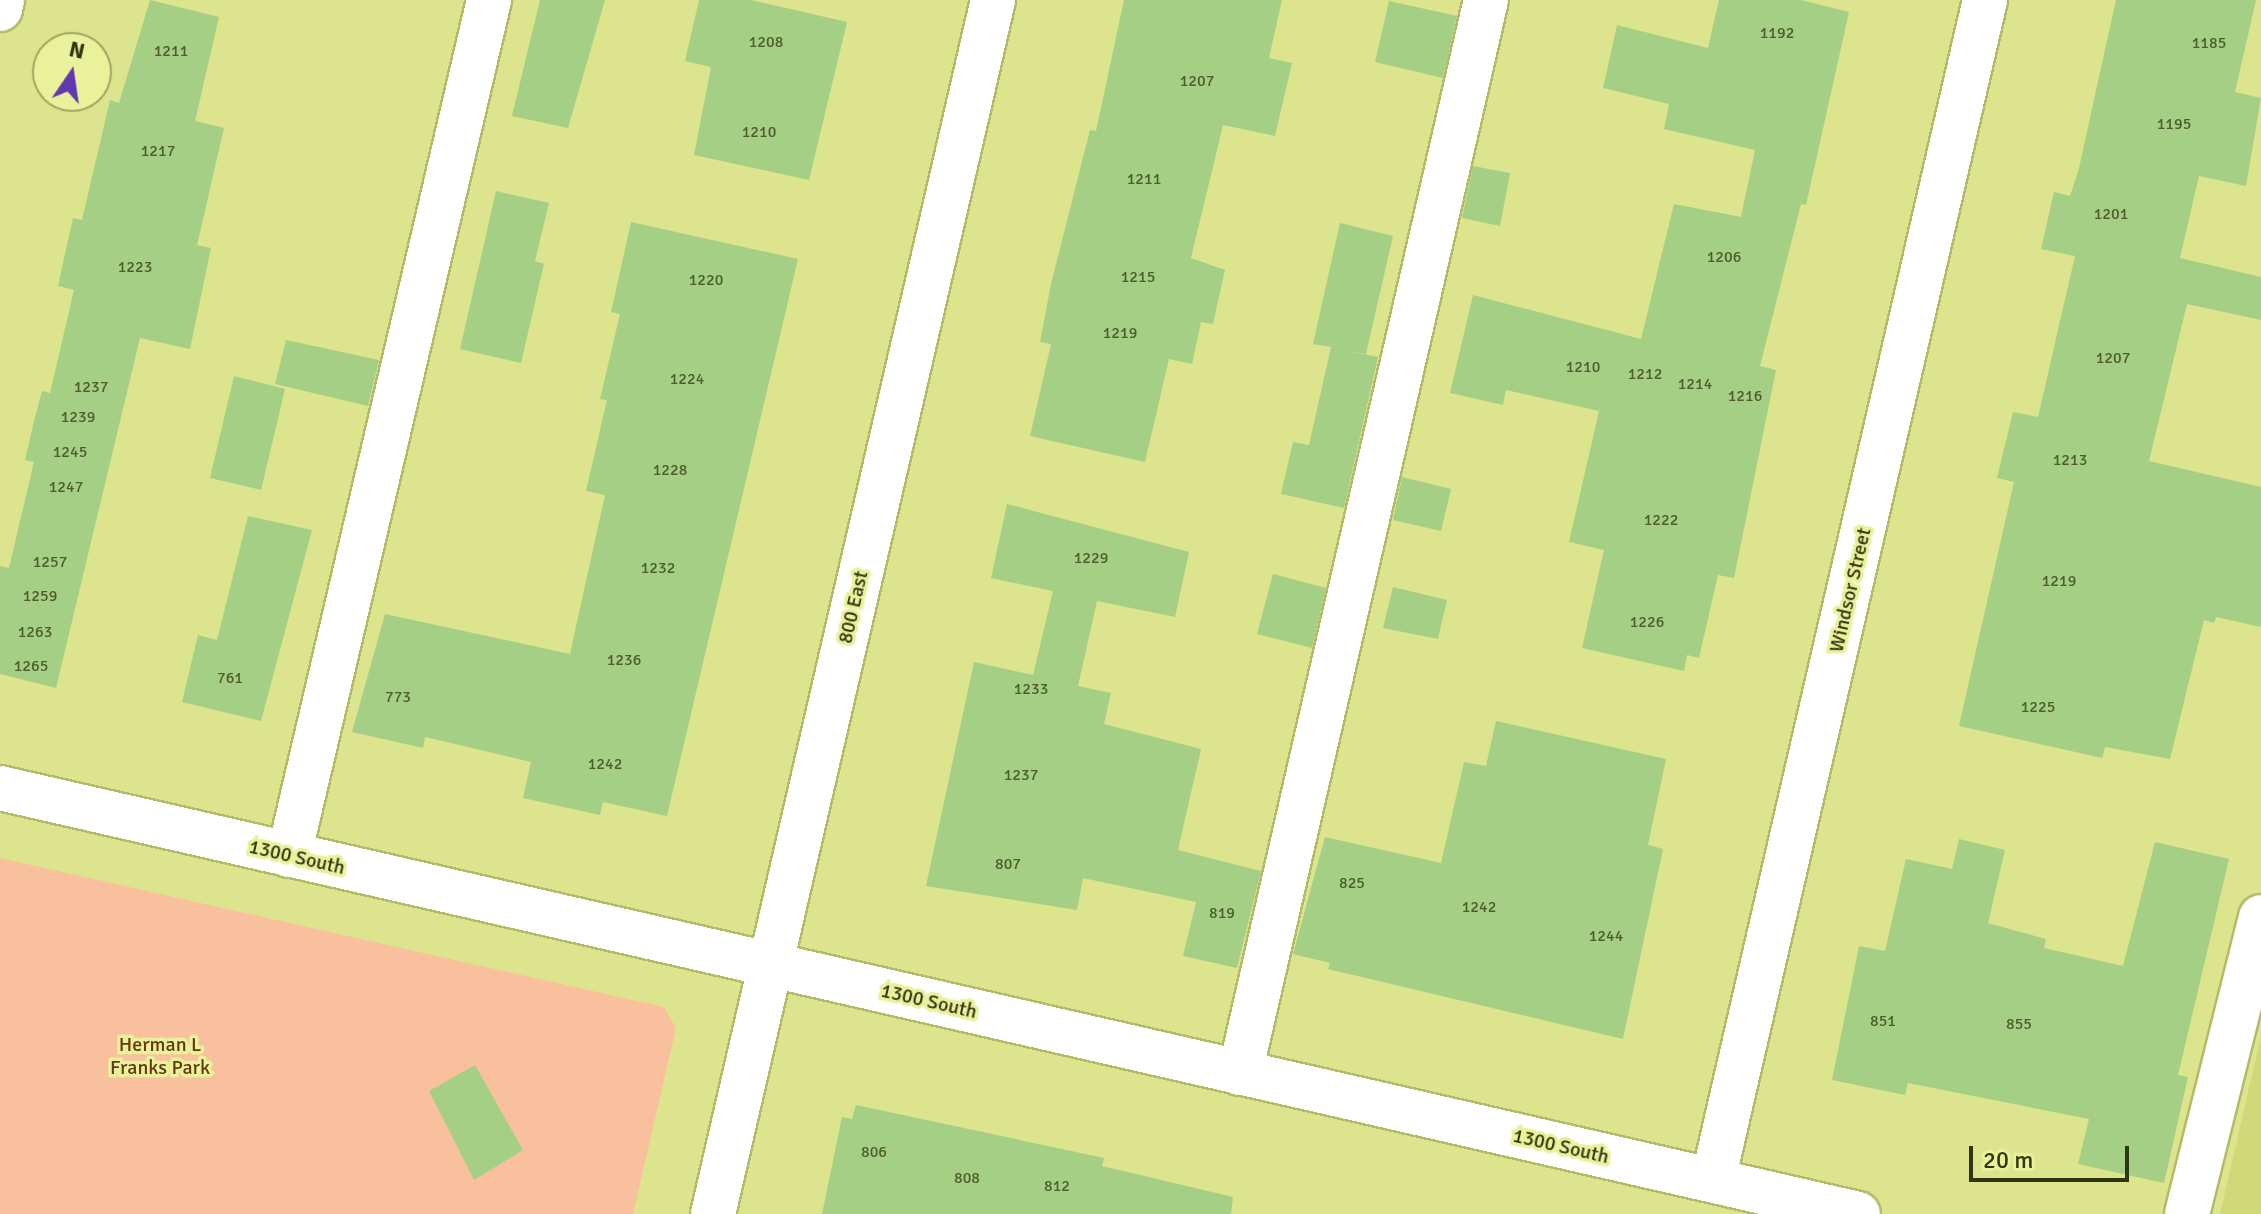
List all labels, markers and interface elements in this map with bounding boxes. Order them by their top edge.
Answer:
house number: 1192 [1760,23,1794,43]
north arrow [32,32,112,112]
house number: 1208 [749,32,783,52]
house number: 1185 [2192,33,2226,53]
text: N [67,35,88,65]
house number: 1211 [154,41,188,61]
house number: 1207 [1180,71,1214,91]
house number: 1195 [2157,114,2191,134]
house number: 1210 [742,122,776,142]
house number: 1217 [141,141,175,161]
house number: 1211 [1127,169,1161,189]
house number: 1201 [2094,204,2128,224]
house number: 1206 [1707,247,1741,267]
house number: 1223 [118,257,152,277]
house number: 1215 [1121,267,1155,287]
house number: 1220 [689,270,723,290]
house number: 1219 [1103,323,1137,343]
house number: 1207 [2096,348,2130,368]
house number: 1210 [1566,357,1600,377]
house number: 1212 [1628,364,1662,384]
house number: 1224 [670,369,704,389]
house number: 1214 [1678,374,1712,394]
house number: 1237 [74,377,108,397]
house number: 1216 [1728,386,1762,406]
house number: 1239 [61,407,95,427]
house number: 1245 [53,442,87,462]
house number: 1213 [2053,450,2087,470]
house number: 1228 [653,460,687,480]
house number: 1247 [49,477,83,497]
house number: 1222 [1644,510,1678,530]
street label: Windsor Street [1824,525,1876,655]
house number: 1229 [1074,548,1108,568]
house number: 1257 [33,552,67,572]
house number: 1232 [641,558,675,578]
street label: 800 East [833,568,873,646]
house number: 1219 [2042,571,2076,591]
house number: 1259 [23,586,57,606]
house number: 1226 [1630,612,1664,632]
house number: 1263 [18,622,52,642]
house number: 1236 [607,650,641,670]
house number: 1265 [14,656,48,676]
house number: 761 [217,668,243,688]
house number: 1233 [1014,679,1048,699]
house number: 773 [385,687,411,707]
house number: 1225 [2021,697,2055,717]
house number: 1242 [588,754,622,774]
house number: 1237 [1004,765,1038,785]
street label: 1300 South [247,834,347,880]
house number: 807 [995,854,1021,874]
house number: 825 [1339,873,1365,893]
house number: 1242 [1462,897,1496,917]
house number: 819 [1209,903,1235,923]
house number: 1244 [1589,926,1623,946]
street label: 1300 South [879,978,979,1024]
house number: 851 [1870,1011,1896,1031]
house number: 855 [2006,1014,2032,1034]
park label: Herman L Franks Park [110,1032,210,1079]
street label: 1300 South [1511,1123,1611,1169]
scale bar [1973,1130,2133,1180]
house number: 806 [861,1142,887,1162]
text: 20 m [1983,1145,2033,1175]
house number: 808 [954,1168,980,1188]
house number: 812 [1044,1176,1070,1196]

